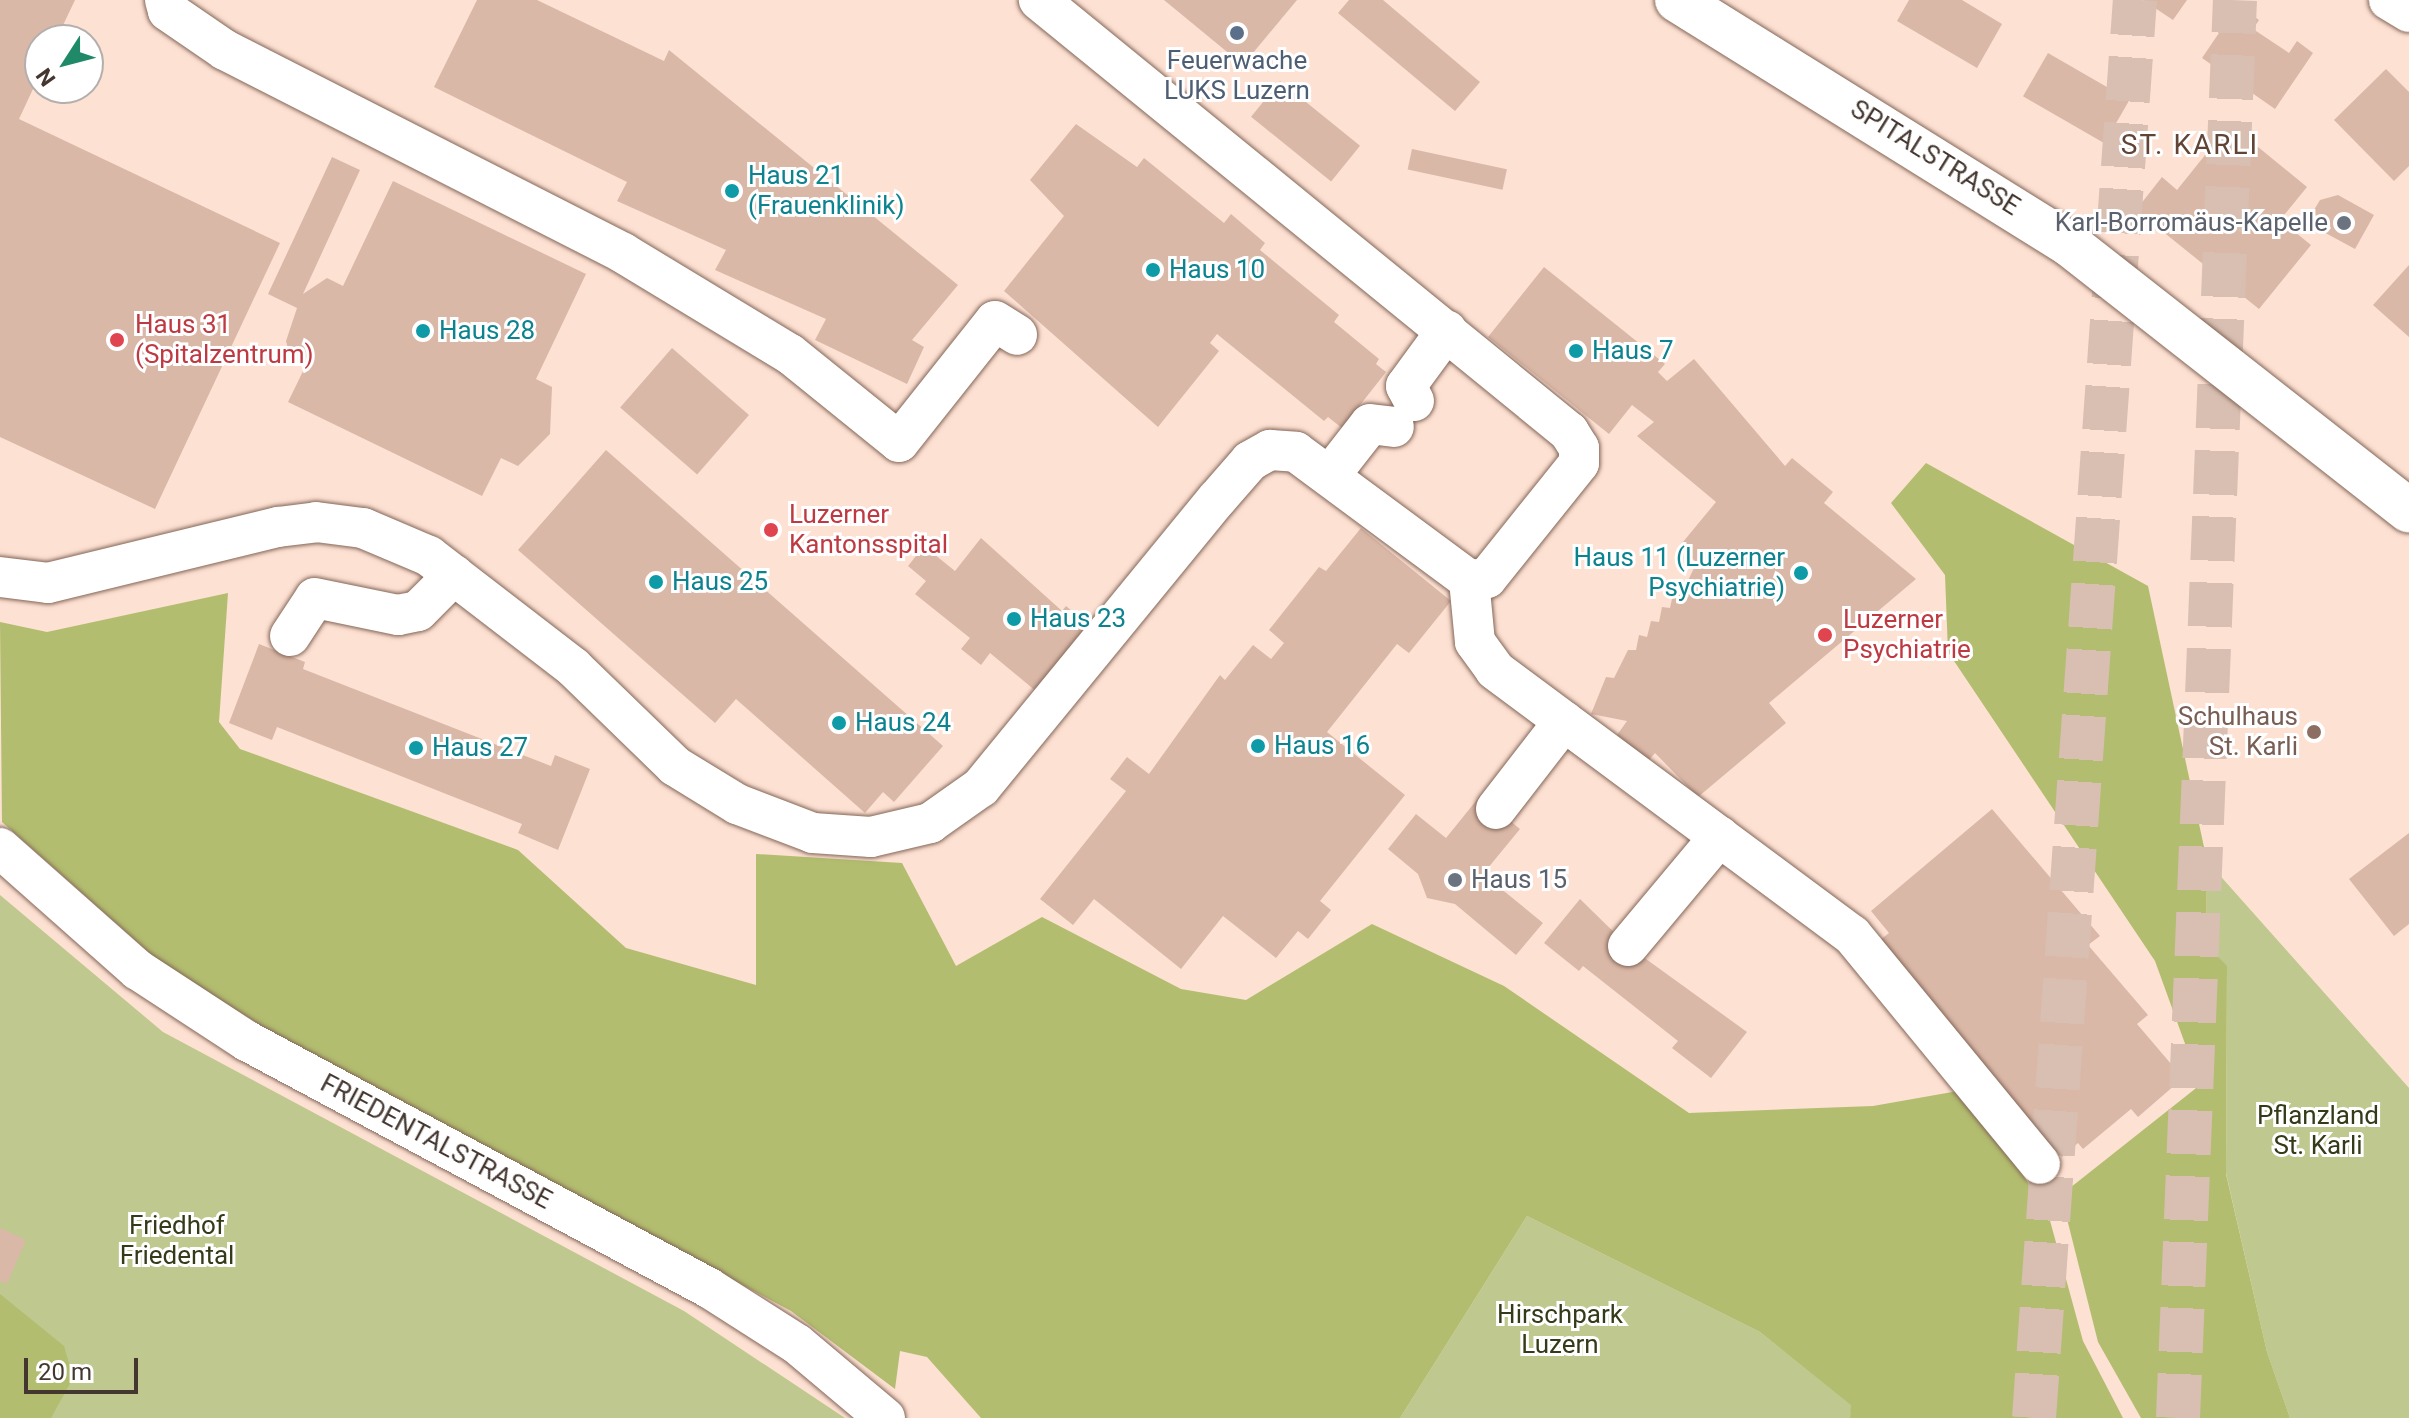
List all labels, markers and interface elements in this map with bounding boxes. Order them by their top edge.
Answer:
north arrow [24,24,104,104]
marker: Feuerwache LUKS Luzern [1228,24,1246,42]
place label: Feuerwache LUKS Luzern [1164,45,1310,106]
text: N [31,64,60,91]
street label: SPITALSTRASSE [1845,93,2025,223]
district label: ST. KARLI [2121,128,2259,162]
place label: Haus 21 (Frauenklinik) [748,160,905,222]
marker: Haus 21 (Frauenklinik) [723,182,741,200]
place label: Karl-Borromäus-Kapelle [2055,207,2328,239]
marker: Karl-Borromäus-Kapelle [2335,214,2353,232]
place label: Haus 10 [1169,254,1265,286]
marker: Haus 10 [1144,261,1162,279]
place label: Haus 31 (Spitalzentrum) [135,309,314,370]
place label: Haus 28 [439,315,535,347]
marker: Haus 28 [414,322,432,340]
marker: Haus 31 (Spitalzentrum) [106,329,128,351]
place label: Haus 7 [1592,335,1674,367]
marker: Haus 7 [1567,342,1585,360]
place label: Luzerner Kantonsspital [789,499,948,560]
marker: Luzerner Kantonsspital [760,519,782,541]
place label: Haus 11 (Luzerner Psychiatrie) [1574,542,1785,604]
marker: Haus 11 (Luzerner Psychiatrie) [1792,564,1810,582]
place label: Haus 25 [672,566,768,598]
marker: Haus 25 [647,573,665,591]
place label: Haus 23 [1030,603,1126,635]
place label: Luzerner Psychiatrie [1843,604,1971,666]
marker: Haus 23 [1005,610,1023,628]
marker: Luzerner Psychiatrie [1814,624,1836,646]
place label: Schulhaus St. Karli [2178,701,2298,762]
place label: Haus 24 [855,707,951,739]
marker: Haus 24 [830,714,848,732]
marker: Schulhaus St. Karli [2305,723,2323,741]
place label: Haus 16 [1274,730,1370,762]
place label: Haus 27 [432,732,528,764]
marker: Haus 16 [1249,737,1267,755]
marker: Haus 27 [407,739,425,757]
place label: Haus 15 [1471,864,1567,896]
marker: Haus 15 [1446,871,1464,889]
street label: FRIEDENTALSTRASSE [315,1068,557,1216]
park label: Pflanzland St. Karli [2257,1100,2379,1162]
park label: Friedhof Friedental [120,1210,234,1272]
park label: Hirschpark Luzern [1497,1299,1623,1360]
scale bar [28,1342,142,1392]
text: 20 m [38,1358,92,1386]

